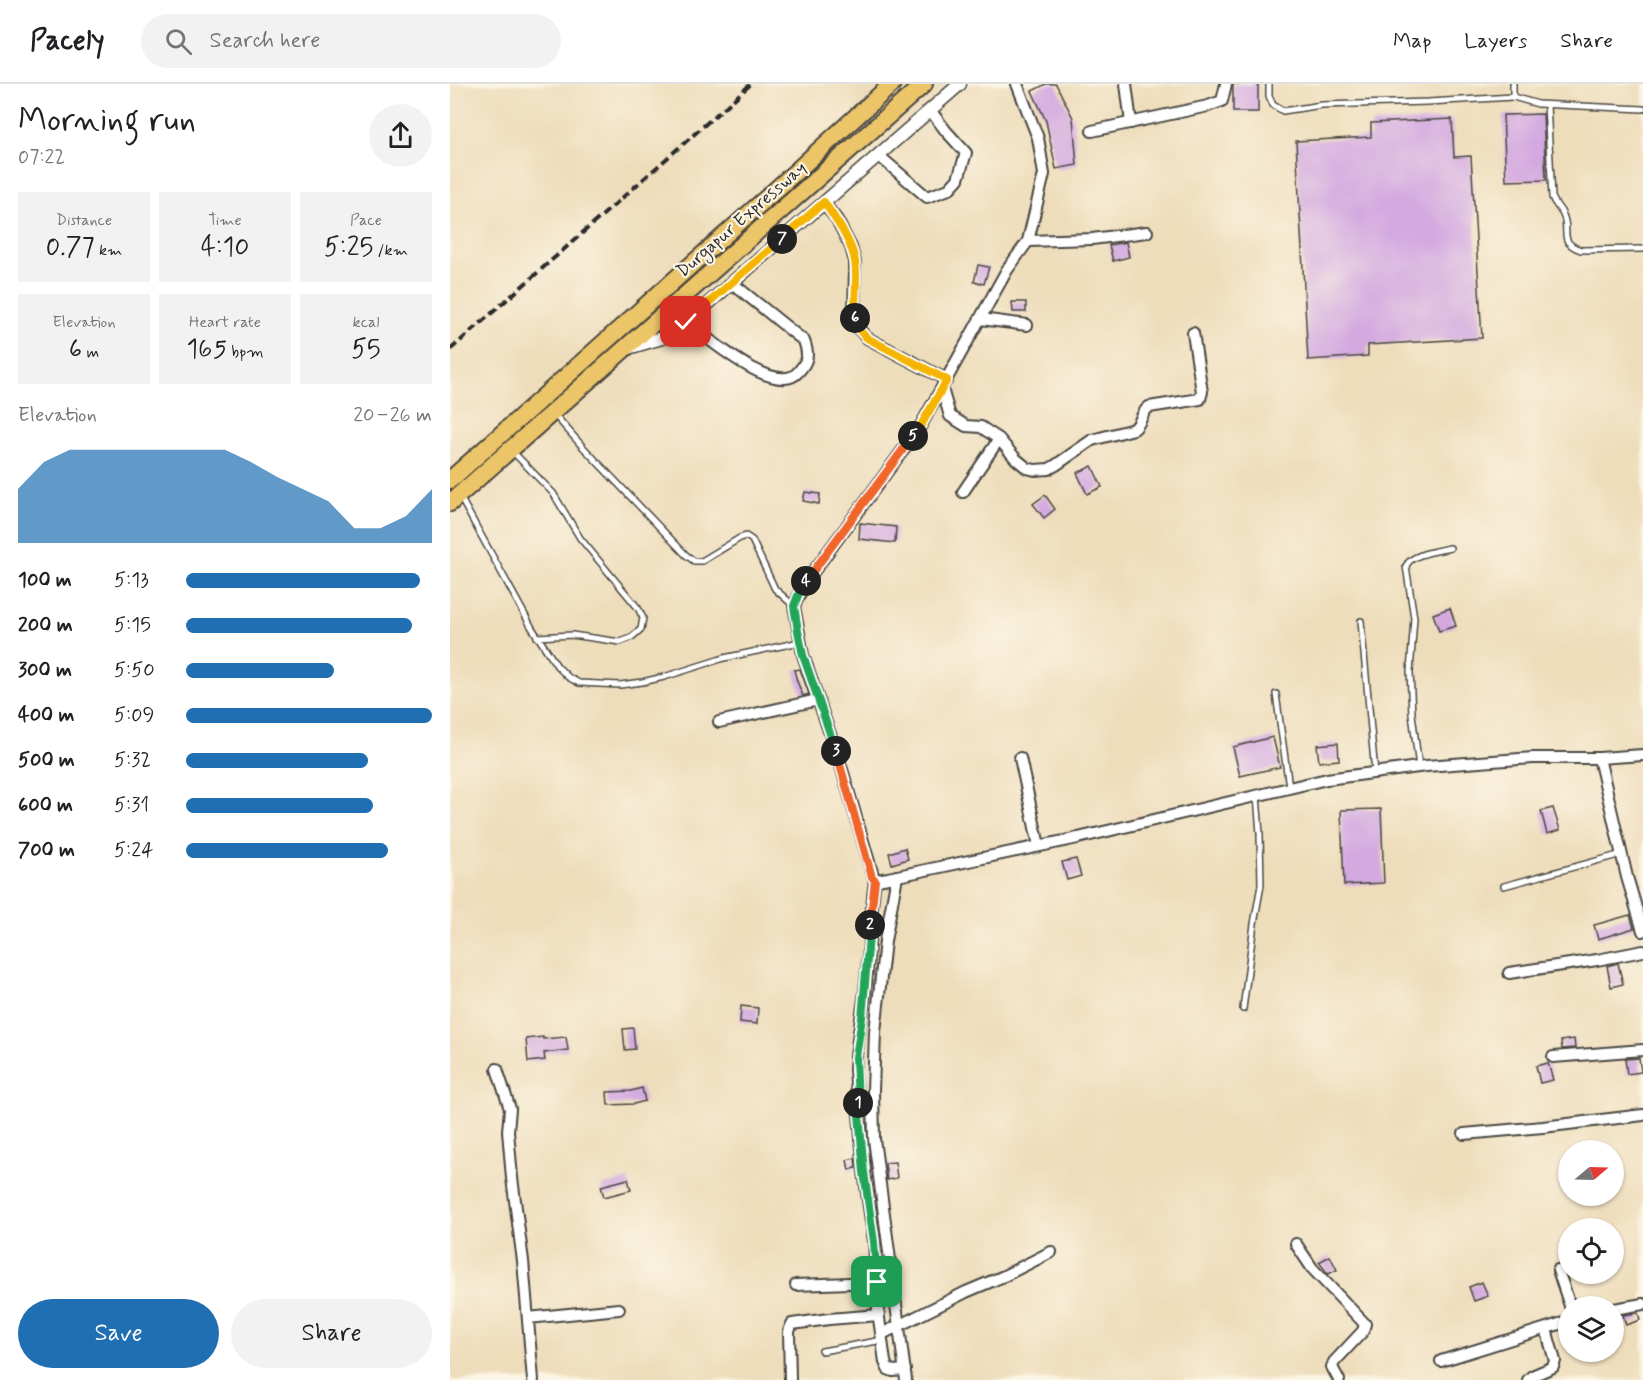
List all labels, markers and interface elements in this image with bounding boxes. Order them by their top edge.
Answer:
search box [141,14,561,68]
text: Pacely [30,23,105,60]
icon: search [162,25,195,58]
text: Search here [210,27,320,55]
text: Map [1393,27,1431,55]
text: Layers [1464,27,1527,55]
text: Share [1560,27,1613,55]
text: Morning run [18,99,196,143]
button: share [369,104,432,167]
text: 07:22 [18,144,65,171]
street label: Durgapur Expressway [671,156,813,284]
text: Distance [56,210,112,231]
text: Time [208,210,242,231]
text: Pace [350,210,382,231]
pin: 7 [767,224,797,254]
text: 7 [777,228,787,249]
text: 0.77 [46,231,95,265]
text: 4:10 [201,231,249,265]
text: 5:25 [324,231,373,265]
text: km [95,240,122,261]
text: /km [373,240,408,261]
pin [660,296,711,347]
pin: 6 [840,303,870,333]
icon: check [669,305,702,338]
text: 6 [851,307,859,328]
text: Elevation [53,312,116,333]
text: Heart rate [189,312,261,333]
text: kcal [353,312,379,333]
text: 6 [69,333,82,367]
text: 165 [186,333,227,367]
text: 55 [351,333,381,367]
text: m [82,342,99,363]
text: bpm [227,342,264,363]
text: Elevation [18,402,97,429]
text: 20–26 m [353,402,432,429]
pin: 5 [898,421,928,451]
text: 5 [908,425,918,446]
pin: 4 [791,566,821,596]
text: 100 m [18,567,72,594]
text: 5:13 [114,567,149,594]
text: 4 [801,570,811,591]
text: 200 m [18,612,73,639]
text: 5:15 [114,612,151,639]
text: 300 m [18,657,72,684]
text: 5:50 [114,657,155,684]
text: 400 m [18,702,74,729]
text: 5:09 [114,702,154,729]
pin: 3 [821,736,851,766]
text: 3 [832,740,840,761]
text: 500 m [18,747,75,774]
text: 5:32 [114,747,151,774]
text: 600 m [18,792,73,819]
text: 5:31 [114,792,149,819]
text: 700 m [18,837,75,864]
text: 5:24 [114,837,153,864]
pin: 2 [855,910,885,940]
text: 2 [866,914,874,935]
pin: 1 [843,1088,873,1118]
text: 1 [854,1092,862,1113]
north arrow [1558,1140,1624,1206]
map controls [1558,1140,1624,1362]
button: locate [1558,1218,1624,1284]
pin [851,1256,902,1307]
icon: arrive [860,1265,893,1298]
button: layers [1558,1296,1624,1362]
button: Save [18,1299,219,1368]
button: Share [231,1299,432,1368]

